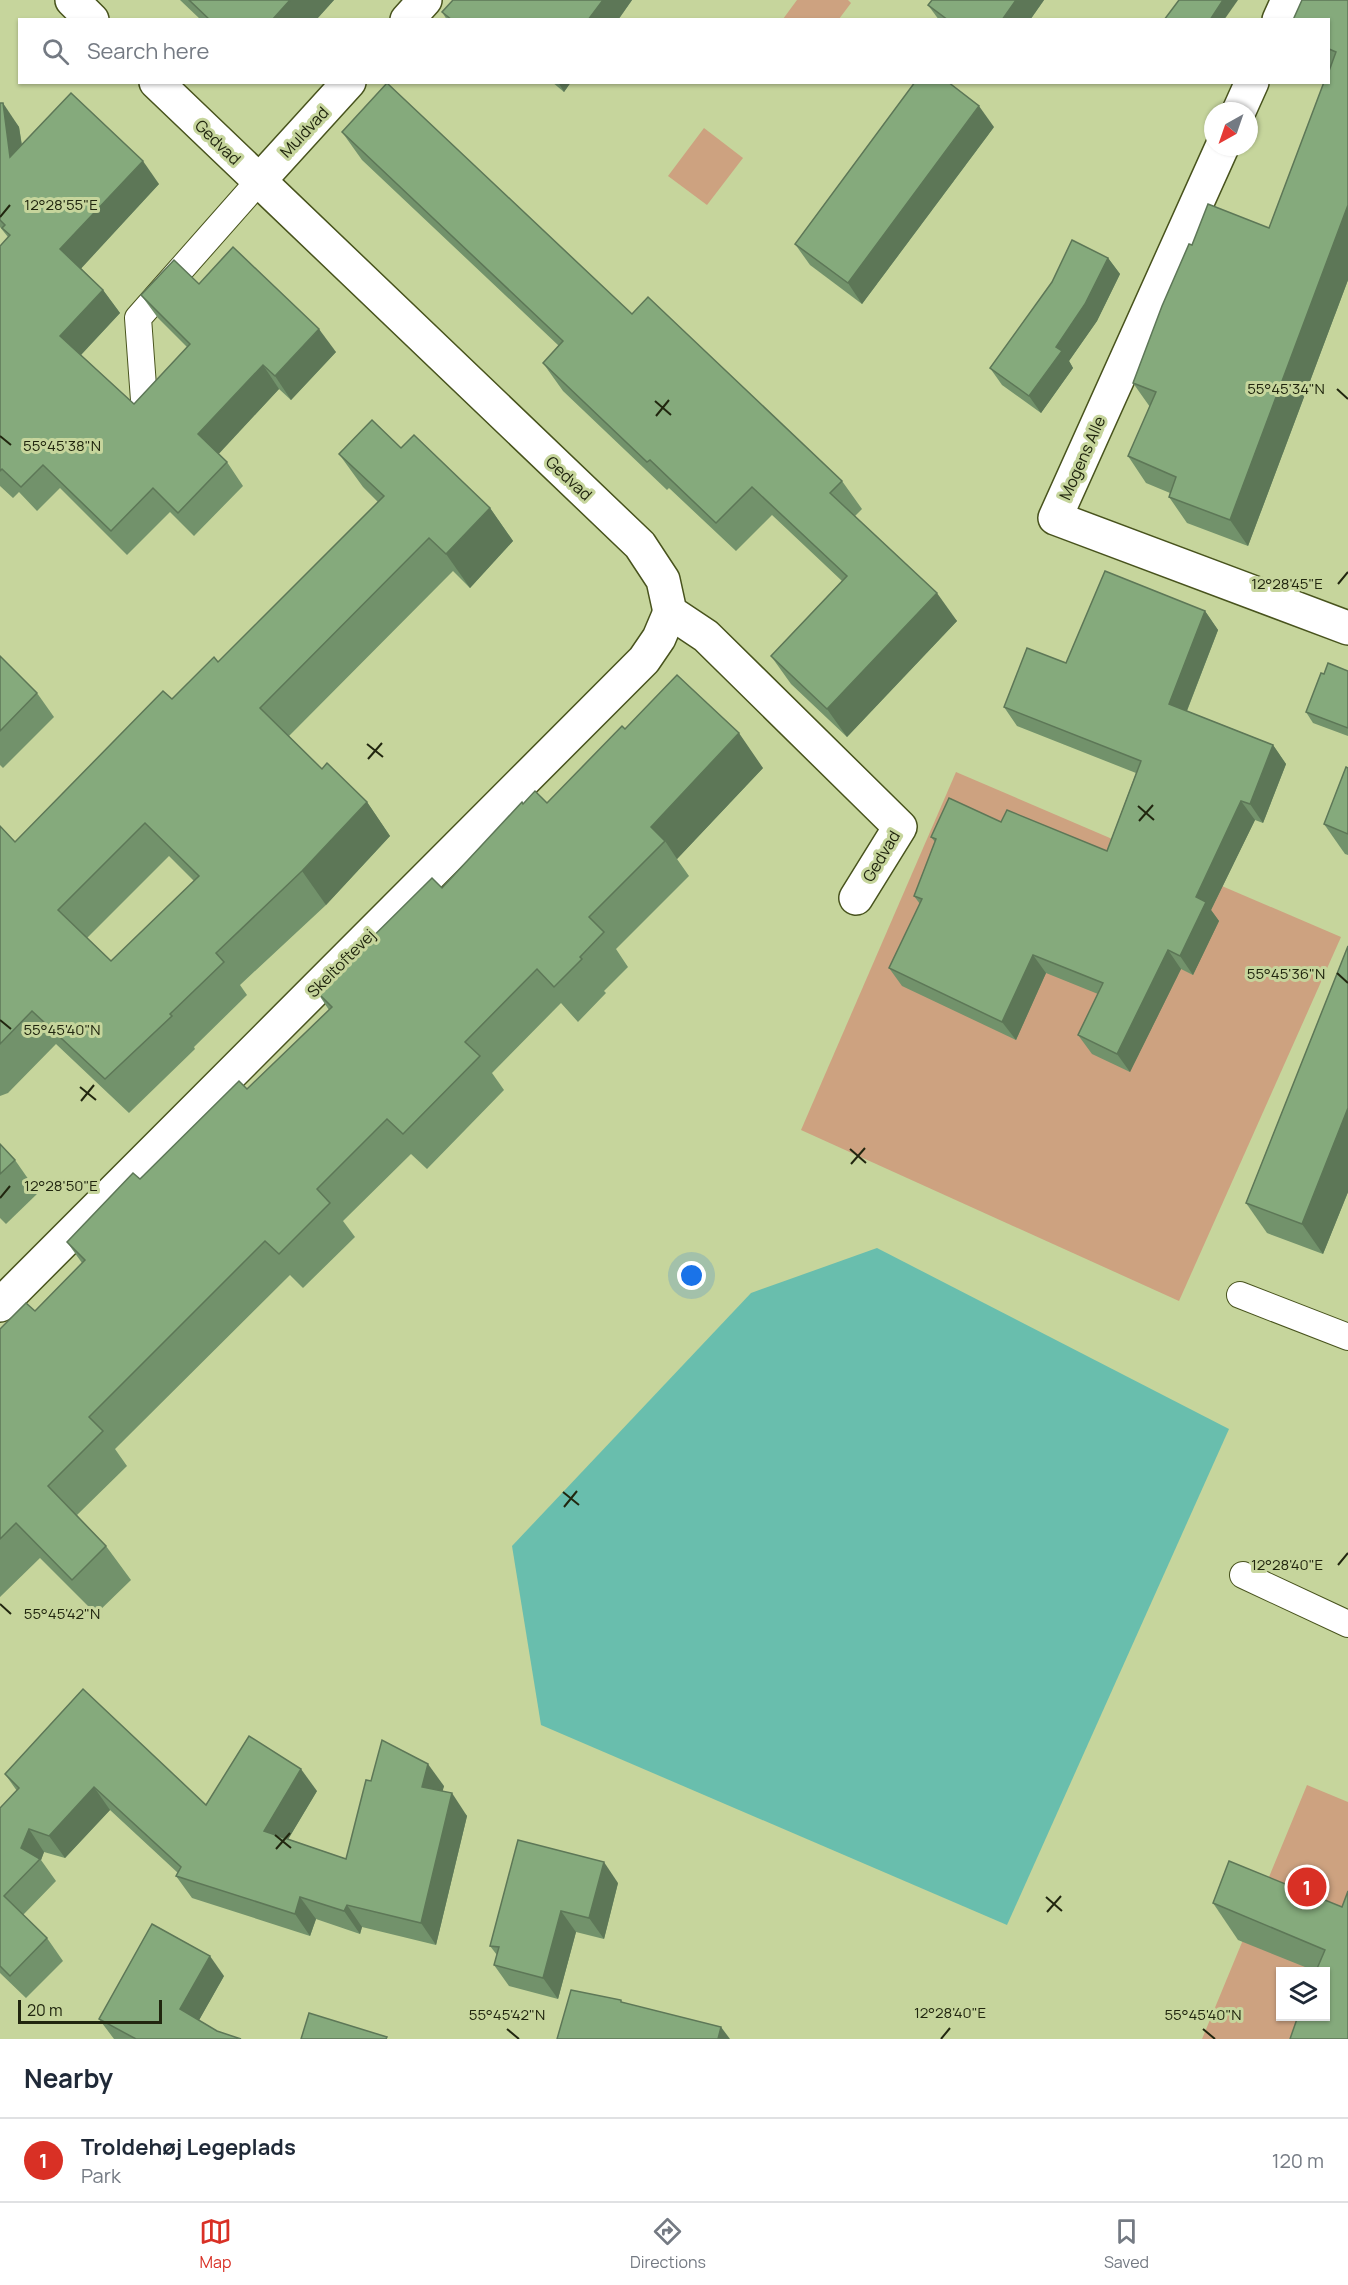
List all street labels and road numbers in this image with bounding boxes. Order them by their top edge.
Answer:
street label: Muldvad [275,102,333,162]
street label: Gedvad [190,115,246,169]
street label: Mogens Alle [1054,413,1110,503]
street label: Gedvad [541,451,597,505]
street label: Gedvad [857,826,905,886]
street label: Skeltoftevej [302,924,380,1002]

